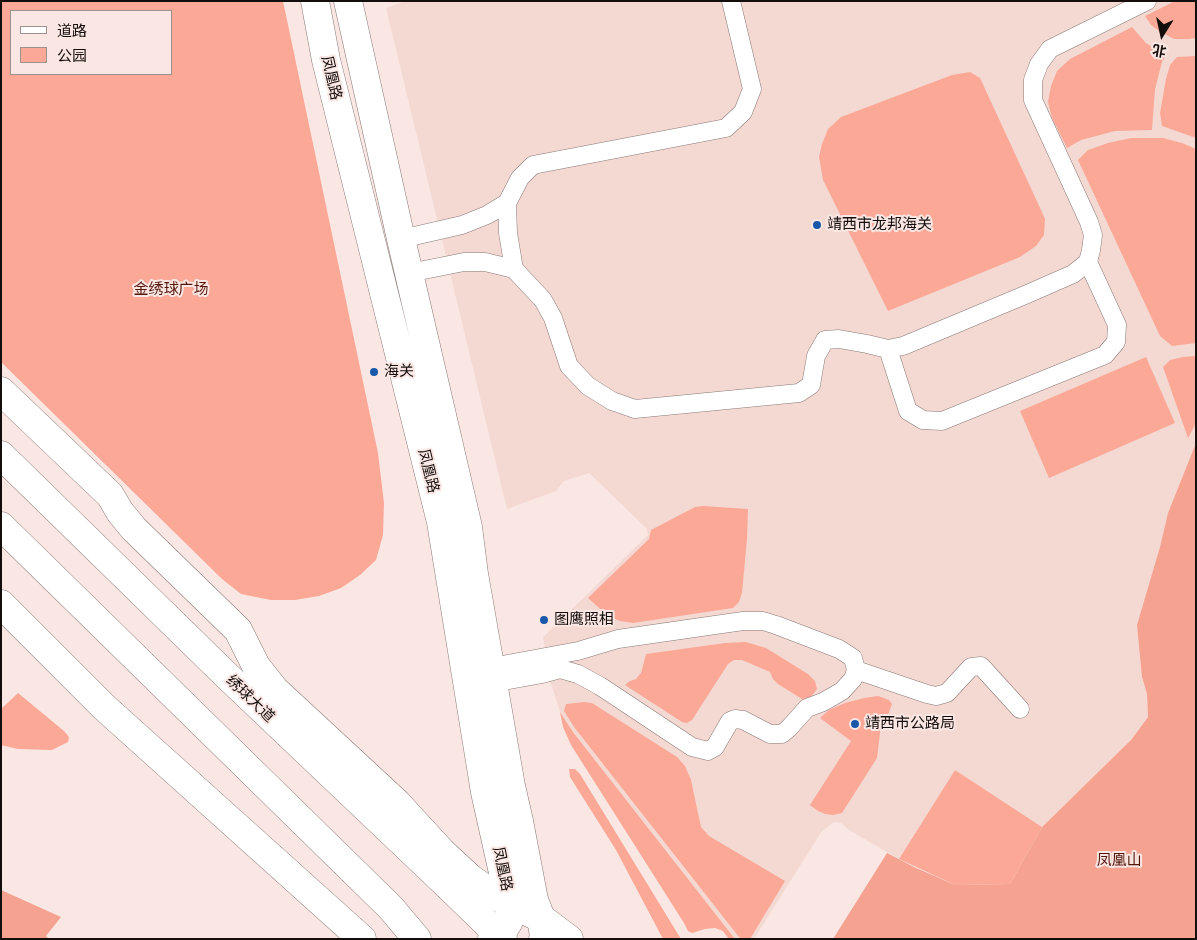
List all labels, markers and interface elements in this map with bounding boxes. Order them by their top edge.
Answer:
legend [10,10,172,75]
north arrow [1137,10,1187,60]
text: 道路 [57,22,87,40]
text: 北 [1151,41,1168,60]
text: 公园 [57,47,87,65]
street label: 凤凰路 [317,54,345,102]
place label: 靖西市龙邦海关 [827,216,932,234]
marker: 靖西市龙邦海关 [811,219,823,231]
park label: 金绣球广场 [134,281,208,299]
place label: 海关 [384,363,414,381]
marker: 海关 [368,366,380,378]
street label: 凤凰路 [414,447,442,495]
place label: 图鹰照相 [554,611,614,629]
marker: 图鹰照相 [538,614,550,626]
street label: 绣球大道 [222,672,278,726]
place label: 靖西市公路局 [865,715,955,733]
marker: 靖西市公路局 [849,718,861,730]
street label: 凤凰路 [489,845,515,893]
park label: 凤凰山 [1097,852,1141,870]

